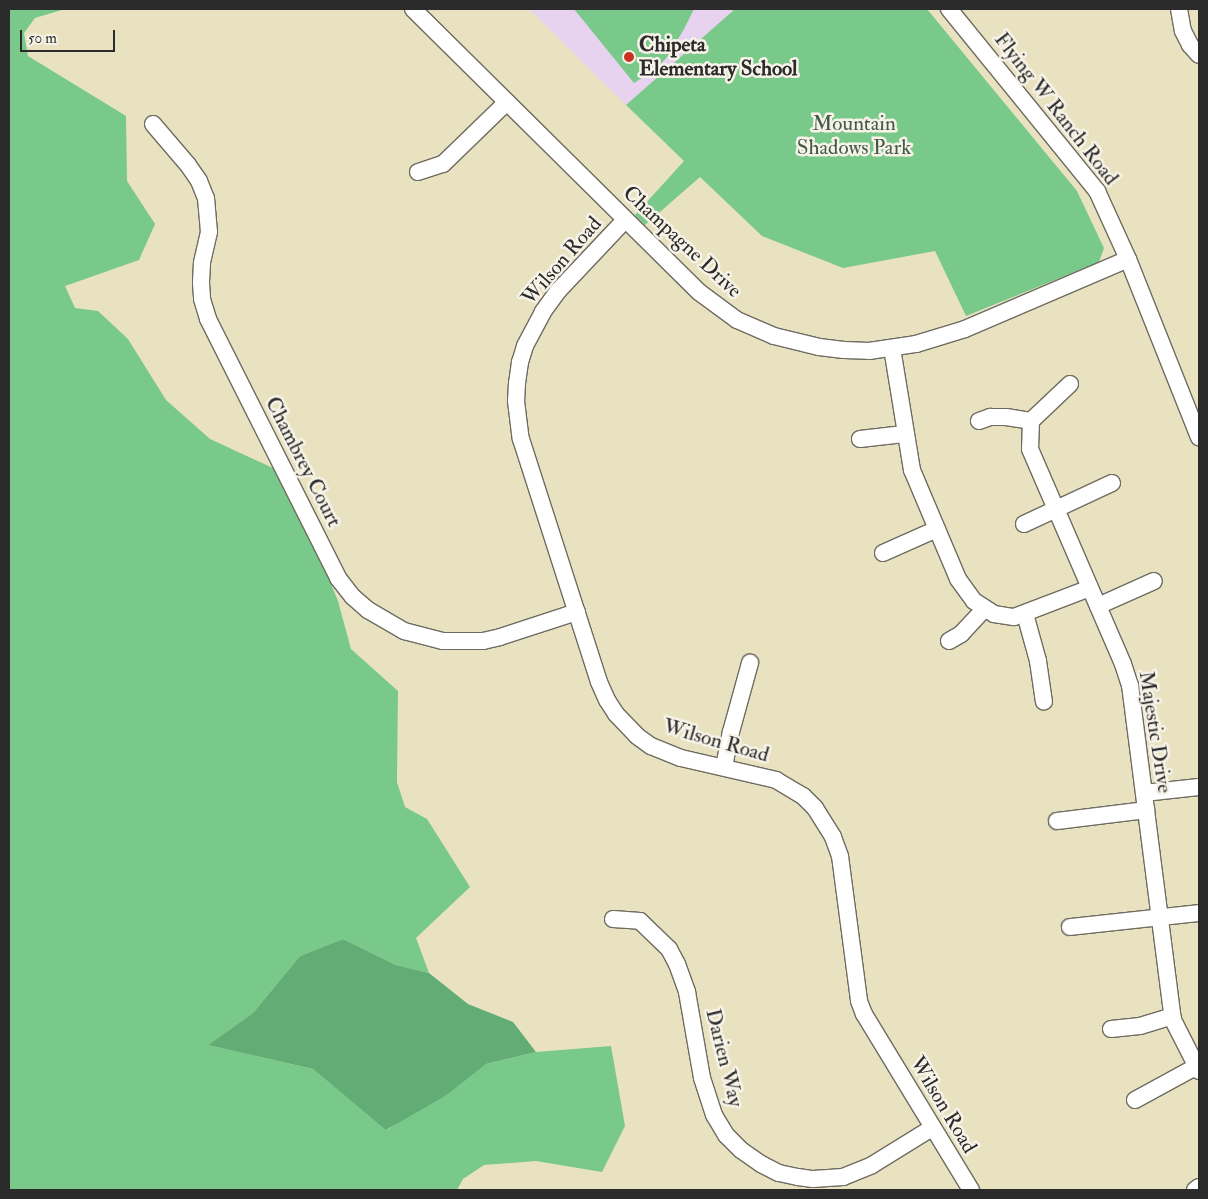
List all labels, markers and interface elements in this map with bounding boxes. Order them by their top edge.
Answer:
scale bar [22,20,118,52]
street label: Flying W Ranch Road [989,28,1123,190]
text: 50 m [28,29,57,48]
place label: Chipeta Elementary School [639,32,797,82]
marker: Chipeta Elementary School [623,51,635,63]
park label: Mountain Shadows Park [797,111,911,161]
street label: Champagne Drive [617,181,747,303]
street label: Wilson Road [517,212,607,310]
street label: Chambrey Court [259,393,347,531]
street label: Majestic Drive [1133,669,1177,795]
street label: Wilson Road [660,714,772,768]
street label: Darien Way [700,1006,748,1110]
street label: Wilson Road [904,1052,982,1158]

